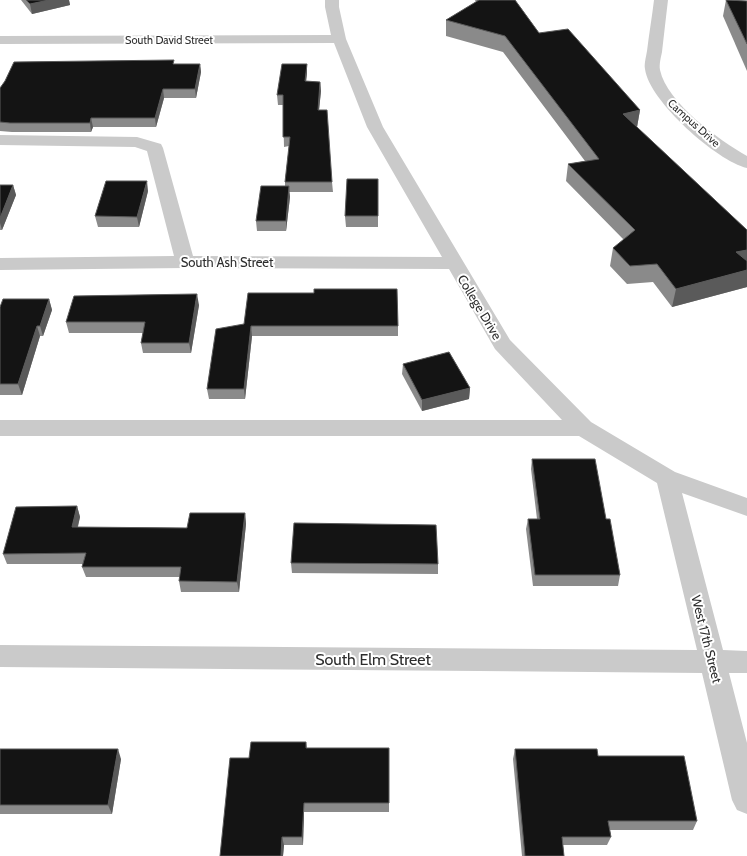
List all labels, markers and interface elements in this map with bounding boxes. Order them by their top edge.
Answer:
street label: South David Street [125,33,213,47]
street label: Campus Drive [665,96,723,150]
street label: South Ash Street [181,254,274,270]
street label: College Drive [454,272,506,343]
street label: West 17th Street [688,594,726,685]
street label: South Elm Street [315,650,431,669]

